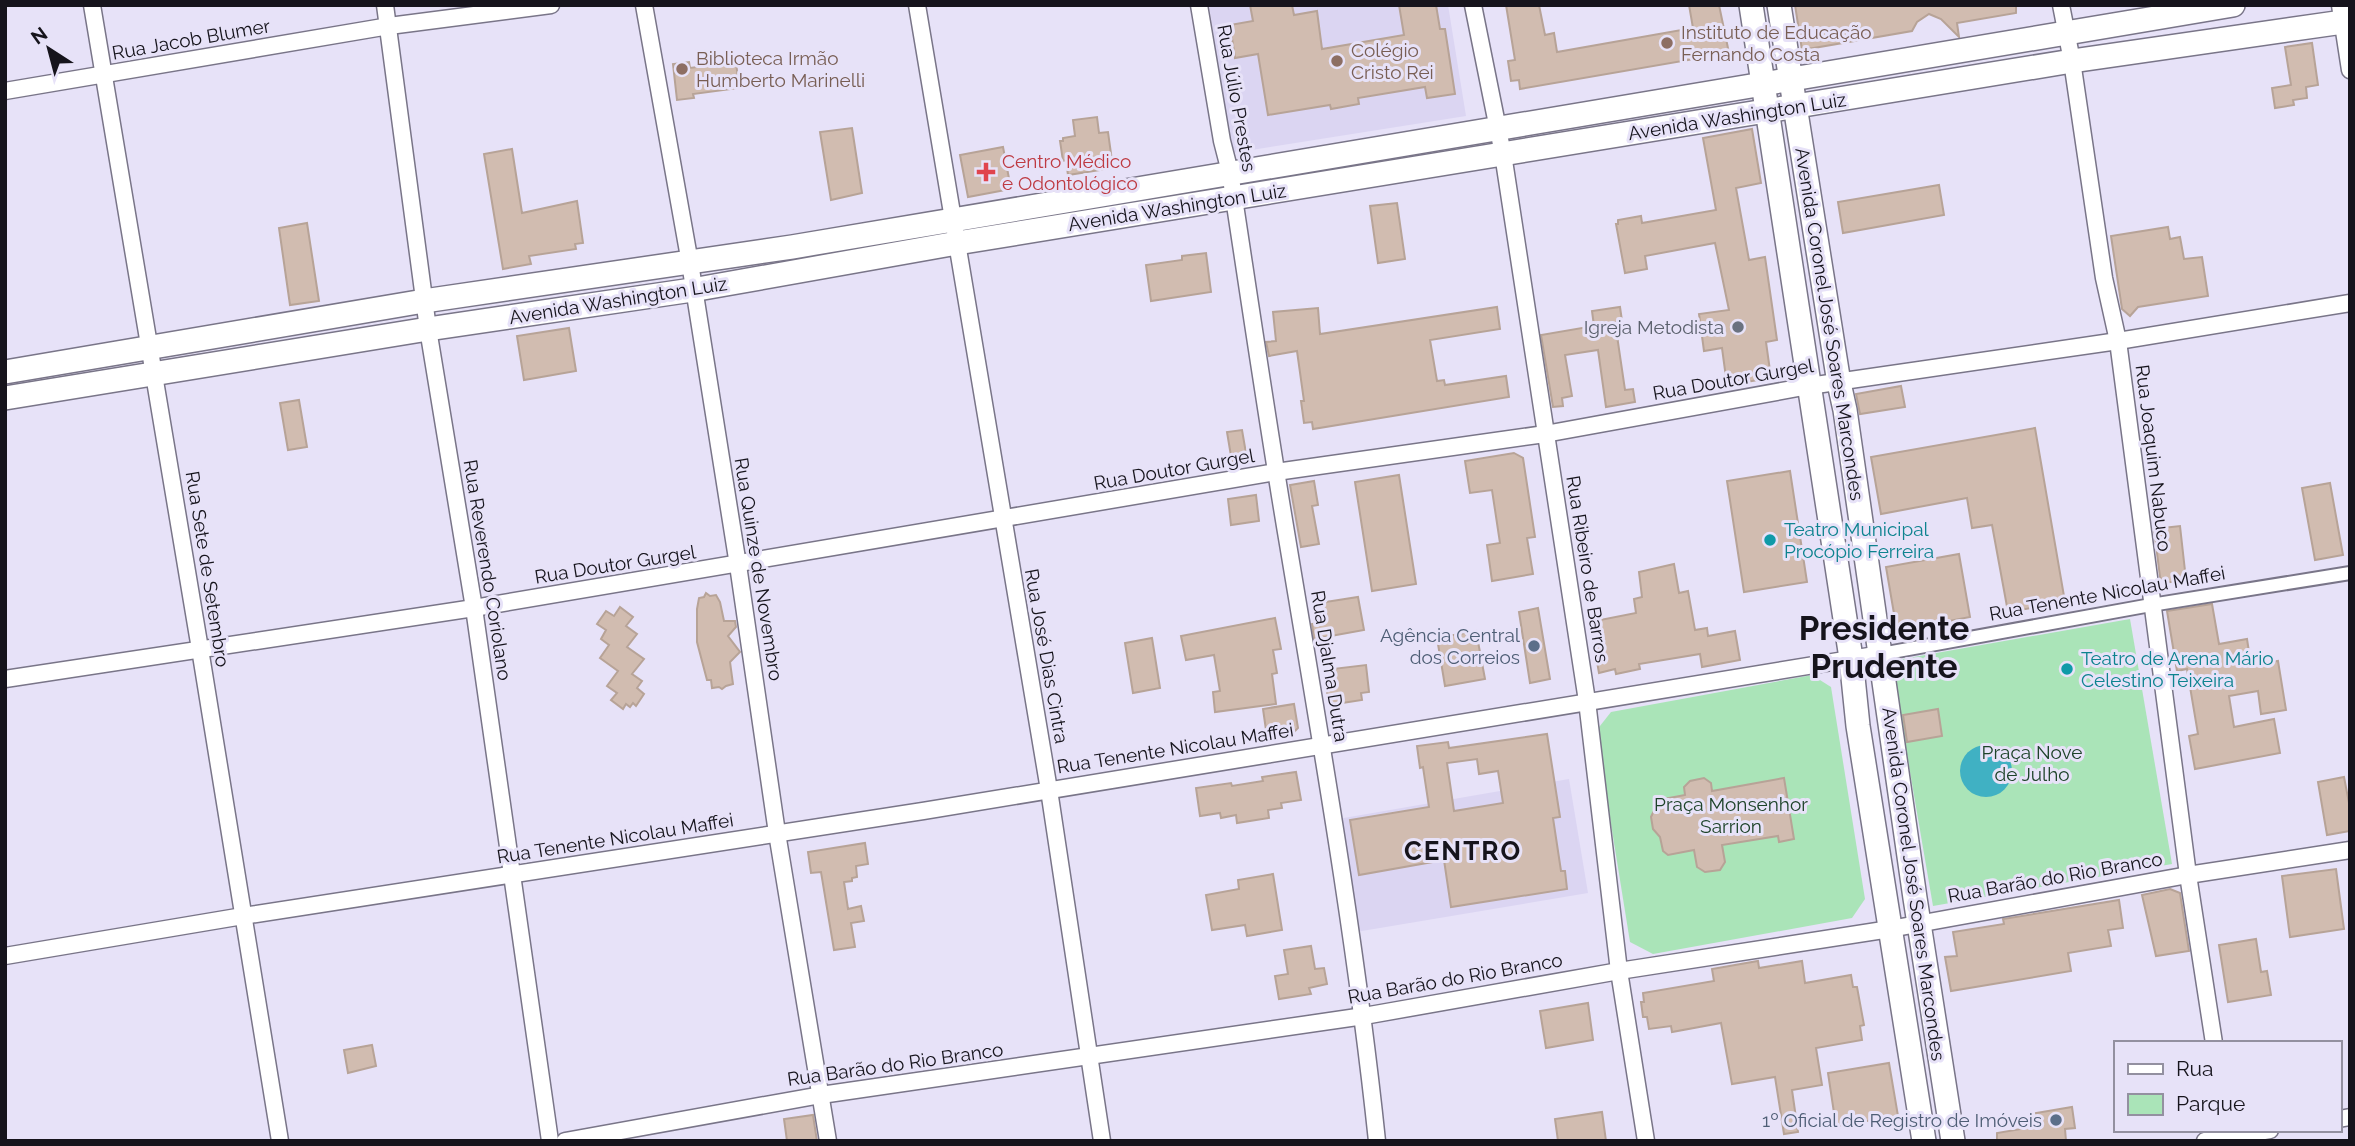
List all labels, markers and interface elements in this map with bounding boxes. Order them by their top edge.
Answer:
north arrow [14,14,84,84]
street label: Rua Jacob Blumer [110,14,272,64]
place label: Instituto de Educação Fernando Costa [1681,21,1872,65]
text: N [27,22,51,48]
street label: Rua Júlio Prestes [1213,23,1261,173]
marker: Instituto de Educação Fernando Costa [1659,35,1675,51]
place label: Colégio Cristo Rei [1351,39,1434,83]
place label: Biblioteca Irmão Humberto Marinelli [696,47,865,91]
marker: Colégio Cristo Rei [1329,53,1345,69]
marker: Biblioteca Irmão Humberto Marinelli [674,61,690,77]
street label: Avenida Washington Luiz [1626,88,1848,144]
street label: Avenida Coronel José Soares Marcondes [1791,146,1869,502]
place label: Centro Médico e Odontológico [1002,150,1138,194]
marker: Centro Médico e Odontológico [976,162,996,182]
street label: Avenida Washington Luiz [1066,179,1288,235]
street label: Avenida Washington Luiz [507,272,729,328]
place label: Igreja Metodista [1584,316,1724,338]
marker: Igreja Metodista [1730,319,1746,335]
street label: Rua Doutor Gurgel [1651,354,1816,404]
street label: Rua Joaquim Nabuco [2132,363,2176,553]
street label: Rua Doutor Gurgel [1092,444,1257,494]
street label: Rua Quinze de Novembro [730,456,788,682]
street label: Rua Reverendo Coriolano [460,458,516,682]
street label: Rua Sete de Setembro [182,469,234,669]
street label: Rua Ribeiro de Barros [1562,474,1614,664]
place label: Teatro Municipal Procópio Ferreira [1784,518,1934,562]
marker: Teatro Municipal Procópio Ferreira [1762,532,1778,548]
street label: Rua Doutor Gurgel [533,540,698,588]
street label: Rua Tenente Nicolau Maffei [1987,561,2227,625]
street label: Rua José Dias Cintra [1021,567,1073,745]
street label: Rua Djalma Dutra [1307,589,1353,743]
district label: Presidente Prudente [1799,609,1970,686]
place label: Agência Central dos Correios [1380,624,1521,668]
marker: Agência Central dos Correios [1526,638,1542,654]
place label: Teatro de Arena Mário Celestino Teixeira [2081,647,2274,691]
marker: Teatro de Arena Mário Celestino Teixeira [2059,661,2075,677]
street label: Avenida Coronel José Soares Marcondes [1878,706,1950,1062]
street label: Rua Tenente Nicolau Maffei [1055,718,1295,778]
park label: Praça Nove de Julho [1982,741,2082,785]
park label: Praça Monsenhor Sarrion [1654,793,1808,837]
street label: Rua Tenente Nicolau Maffei [495,808,735,868]
district label: CENTRO [1404,836,1522,866]
street label: Rua Barão do Rio Branco [1946,847,2164,907]
street label: Rua Barão do Rio Branco [1346,948,1564,1008]
street label: Rua Barão do Rio Branco [786,1038,1004,1090]
legend [2114,1041,2341,1132]
text: Rua [2176,1056,2213,1081]
text: Parque [2176,1091,2245,1116]
place label: 1º Oficial de Registro de Imóveis [1762,1109,2042,1131]
marker: 1º Oficial de Registro de Imóveis [2048,1112,2064,1128]

